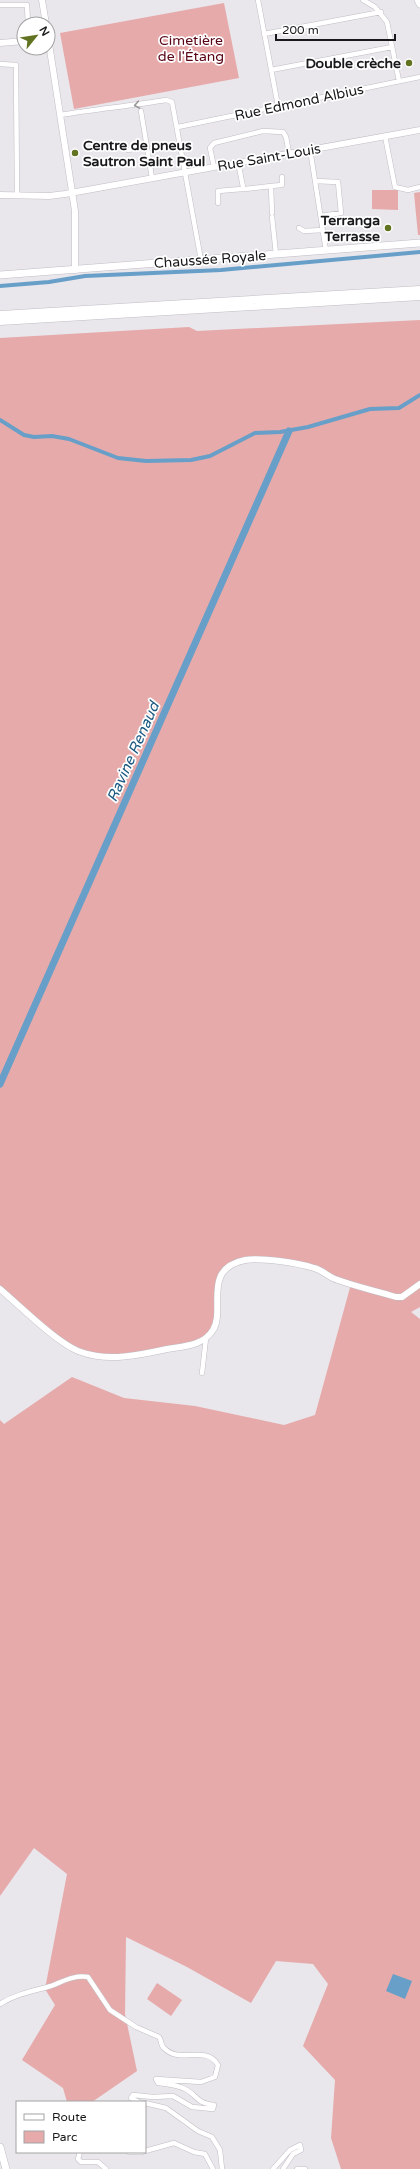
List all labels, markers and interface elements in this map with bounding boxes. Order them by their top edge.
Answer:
north arrow [16,16,56,56]
scale bar [276,16,395,42]
text: 200 m [282,23,319,37]
text: N [36,24,52,38]
park label: Cimetière de l'Étang [158,32,224,65]
place label: Double crèche [305,55,401,72]
marker: Double crèche [404,58,414,68]
street label: Rue Edmond Albius [233,80,365,124]
one-way arrow [134,100,140,109]
place label: Centre de pneus Sautron Saint Paul [83,137,205,170]
street label: Rue Saint-Louis [216,140,322,175]
marker: Centre de pneus Sautron Saint Paul [70,148,80,158]
place label: Terranga Terrasse [320,212,380,245]
marker: Terranga Terrasse [383,223,393,233]
street label: Chaussée Royale [153,247,267,272]
water label: Ravine Renaud [103,698,164,805]
legend [16,2101,146,2153]
text: Route [52,2110,87,2124]
text: Parc [52,2130,77,2144]

